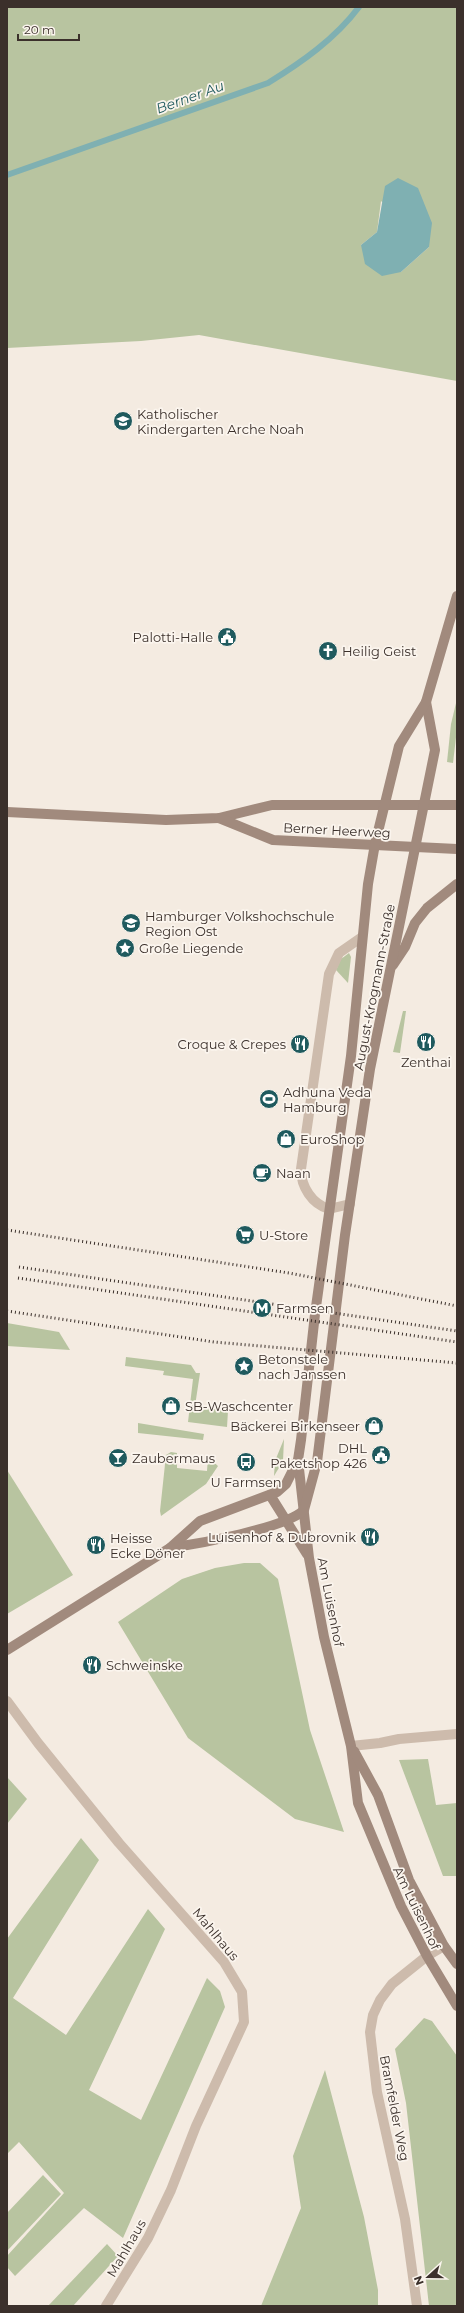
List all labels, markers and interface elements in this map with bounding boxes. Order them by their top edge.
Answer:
scale bar [18,16,79,42]
text: 20 m [24,22,55,37]
water label: Berner Au [154,76,226,118]
place label: Katholischer Kindergarten Arche Noah [137,406,304,437]
school or university icon: Katholischer Kindergarten Arche Noah [112,410,134,432]
public building icon: Palotti-Halle [216,626,238,648]
place label: Palotti-Halle [133,629,213,645]
church icon: Heilig Geist [317,640,339,662]
place label: Heilig Geist [342,643,416,659]
street label: Berner Heerweg [283,819,391,841]
street label: August-Krogmann-Straße [350,902,398,1072]
place label: Hamburger Volkshochschule Region Ost [145,908,334,939]
school or university icon: Hamburger Volkshochschule Region Ost [120,912,142,934]
place icon: Große Liegende [114,937,136,959]
place label: Große Liegende [139,940,244,956]
restaurant icon: Zenthai [415,1031,437,1053]
restaurant icon: Croque & Crepes [289,1033,311,1055]
place label: Croque & Crepes [178,1036,286,1052]
place label: Zenthai [401,1054,451,1070]
place label: Adhuna Veda Hamburg [283,1084,371,1115]
sports icon: Adhuna Veda Hamburg [258,1088,280,1110]
shop icon: EuroShop [275,1128,297,1150]
place label: EuroShop [300,1131,364,1147]
cafe icon: Naan [251,1162,273,1184]
place label: Naan [276,1165,311,1181]
supermarket icon: U-Store [234,1224,256,1246]
place label: U-Store [259,1227,308,1243]
metro station icon: Farmsen [251,1297,273,1319]
place label: Farmsen [276,1300,334,1316]
place label: Betonstele nach Janssen [258,1351,346,1382]
place icon: Betonstele nach Janssen [233,1355,255,1377]
shop icon: SB-Waschcenter [160,1395,182,1417]
place label: SB-Waschcenter [185,1398,293,1414]
shop icon: Bäckerei Birkenseer [363,1415,385,1437]
place label: Bäckerei Birkenseer [230,1418,360,1434]
place label: DHL Paketshop 426 [270,1440,367,1471]
public building icon: DHL Paketshop 426 [370,1444,392,1466]
bar icon: Zaubermaus [107,1447,129,1469]
place label: Zaubermaus [132,1450,215,1466]
bus stop icon: U Farmsen [235,1451,257,1473]
place label: U Farmsen [210,1474,282,1490]
restaurant icon: Luisenhof & Dubrovnik [359,1526,381,1548]
place label: Luisenhof & Dubrovnik [208,1529,356,1545]
place label: Heisse Ecke Döner [110,1530,185,1561]
restaurant icon: Heisse Ecke Döner [85,1534,107,1556]
street label: Am Luisenhof [314,1556,348,1649]
restaurant icon: Schweinske [81,1654,103,1676]
place label: Schweinske [106,1657,183,1673]
street label: Am Luisenhof [390,1864,444,1953]
street label: Mahlhaus [189,1904,243,1964]
street label: Bramfelder Weg [377,2054,413,2162]
street label: Mahlhaus [103,2216,149,2280]
north arrow [408,2257,448,2297]
text: N [411,2274,427,2287]

